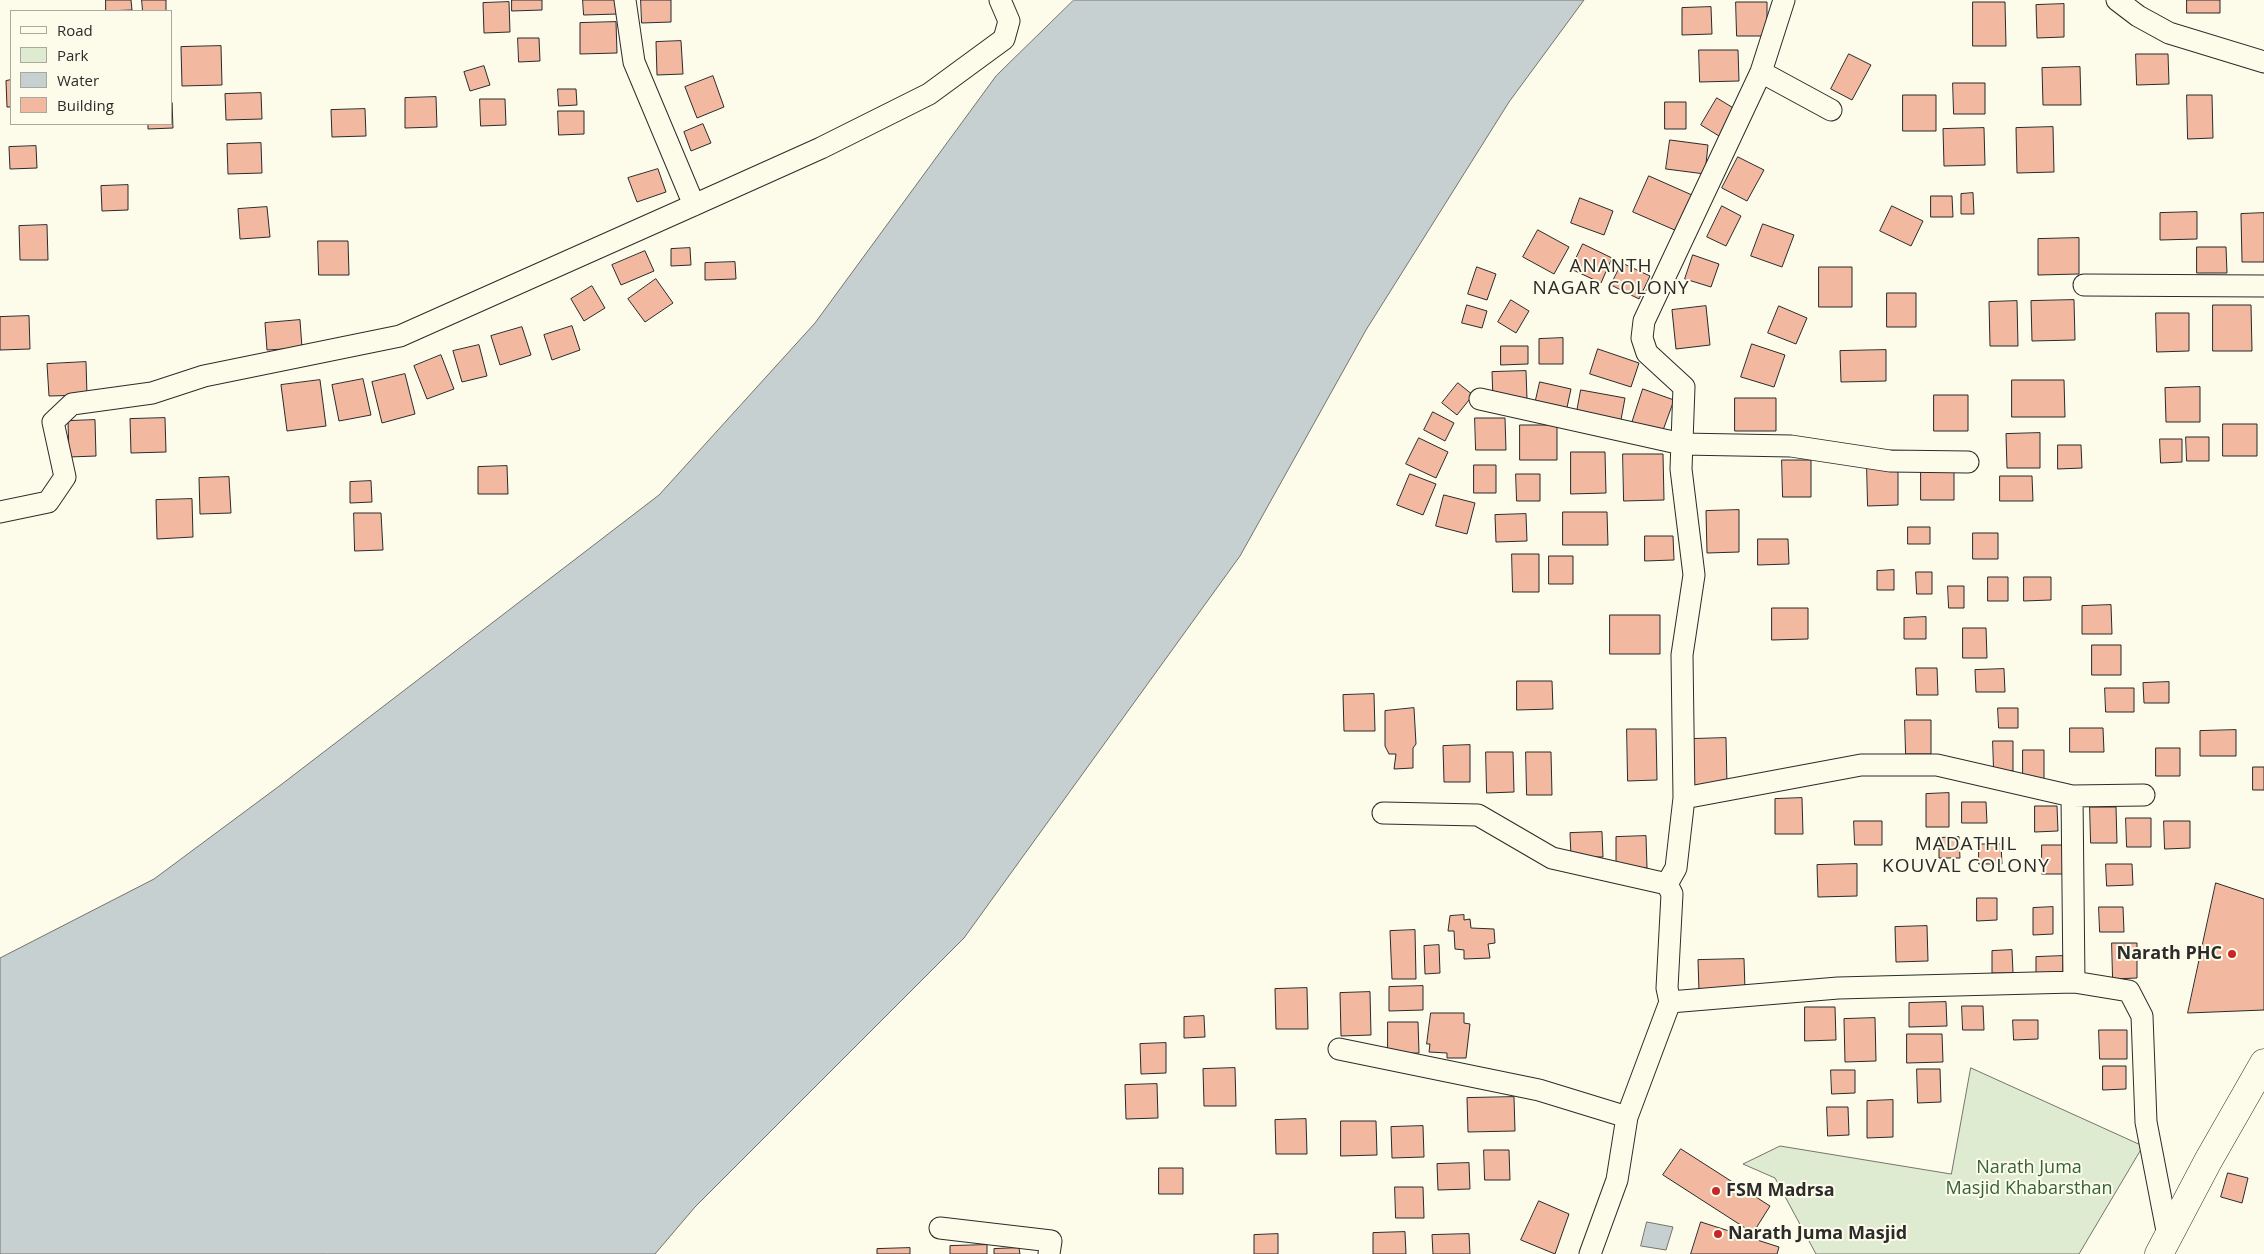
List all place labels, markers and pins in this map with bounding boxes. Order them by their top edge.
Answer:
place label: Narath PHC [2117,943,2222,965]
marker: Narath PHC [2226,948,2238,960]
place label: FSM Madrsa [1726,1180,1835,1202]
marker: FSM Madrsa [1710,1185,1722,1197]
place label: Narath Juma Masjid [1728,1223,1907,1245]
marker: Narath Juma Masjid [1712,1228,1724,1240]

